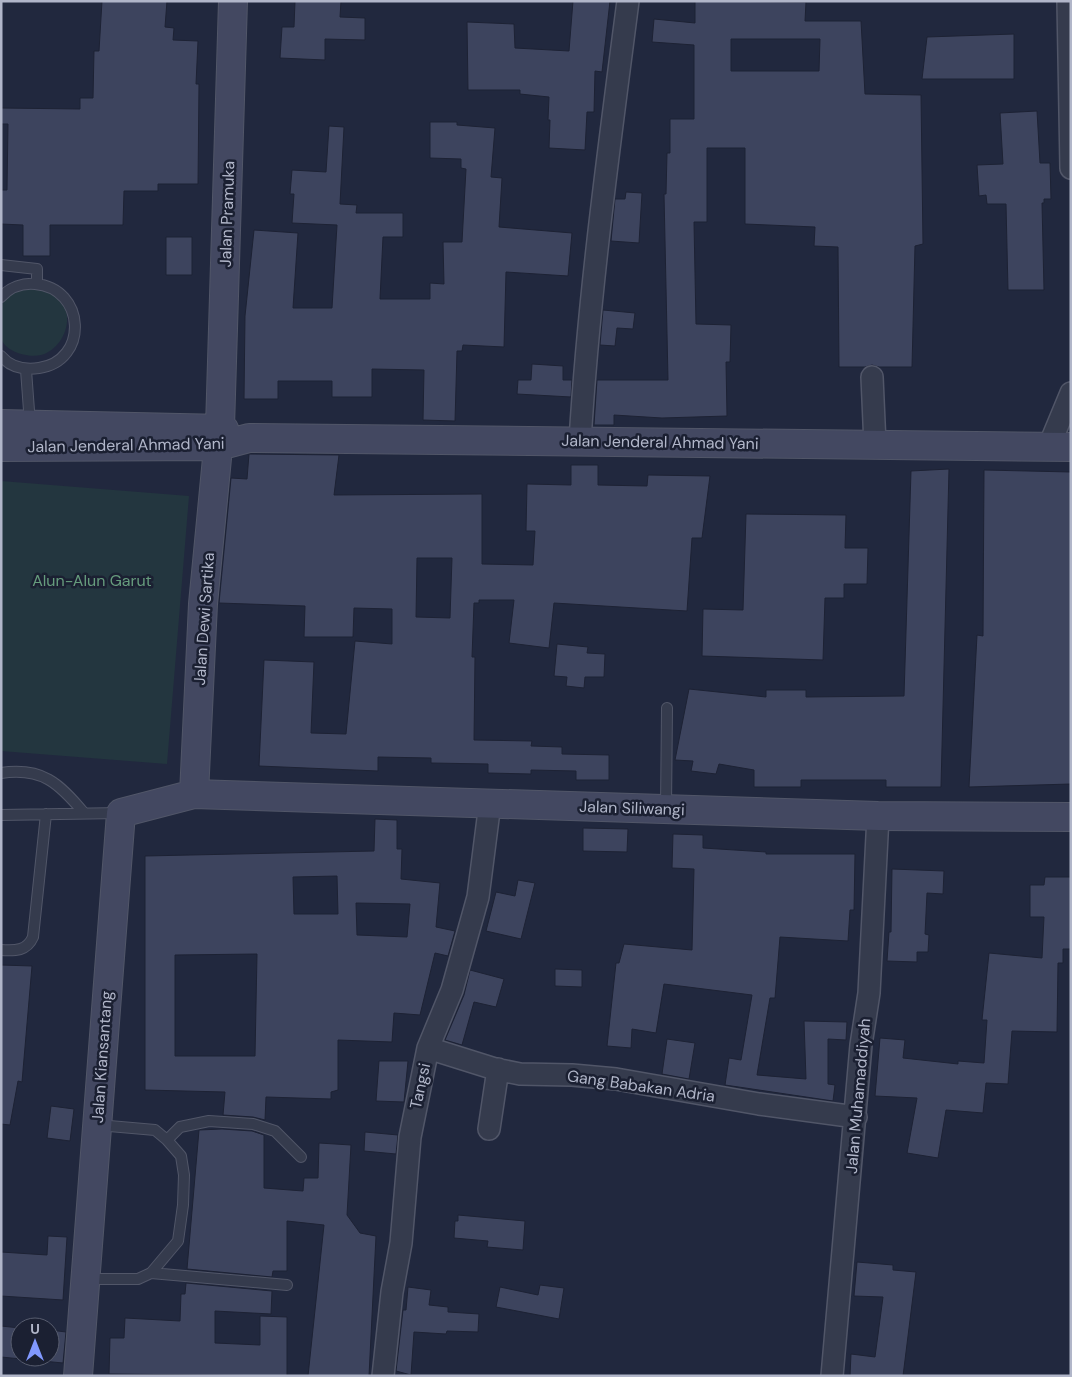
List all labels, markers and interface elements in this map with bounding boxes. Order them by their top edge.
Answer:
street label: Jalan Pramuka [215,160,239,268]
street label: Jalan Jenderal Ahmad Yani [561,430,759,454]
street label: Jalan Jenderal Ahmad Yani [27,433,225,457]
street label: Jalan Dewi Sartika [189,552,219,686]
park label: Alun-Alun Garut [32,570,152,591]
street label: Jalan Siliwangi [579,796,685,820]
street label: Jalan Kiansantang [87,990,117,1124]
street label: Jalan Muhamaddiyah [841,1017,875,1175]
street label: Tangsi [405,1061,435,1111]
street label: Gang Babakan Adria [566,1065,716,1107]
north arrow [10,1317,60,1367]
text: U [30,1320,40,1338]

